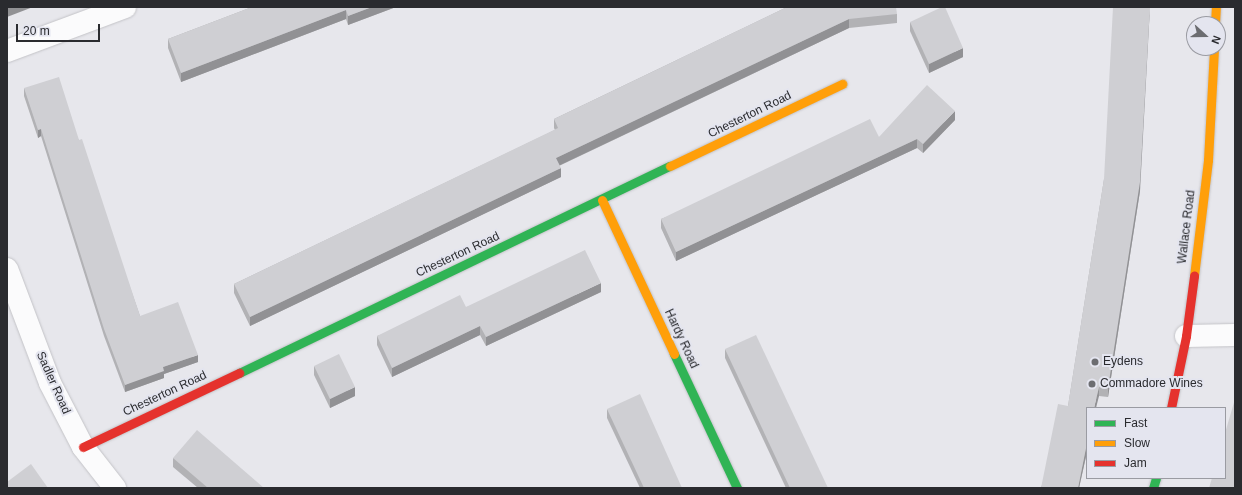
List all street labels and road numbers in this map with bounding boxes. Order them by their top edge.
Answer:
street label: Chesterton Road [706,89,794,141]
street label: Wallace Road [1175,189,1199,265]
street label: Chesterton Road [414,229,502,281]
street label: Hardy Road [661,307,701,371]
street label: Sadler Road [33,350,73,416]
street label: Chesterton Road [121,368,209,420]

